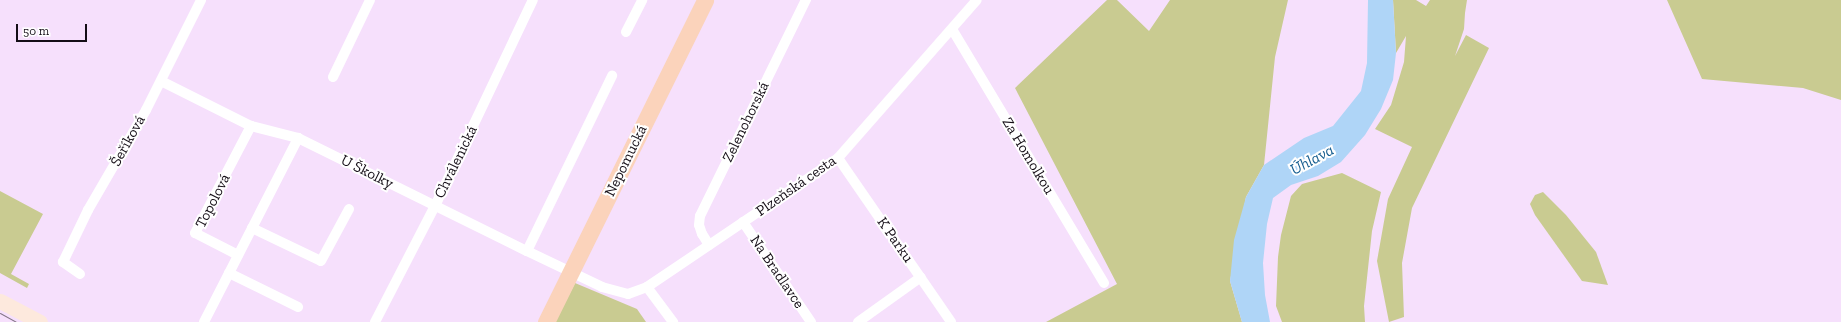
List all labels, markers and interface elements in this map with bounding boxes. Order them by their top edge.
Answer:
scale bar [18,16,89,42]
text: 50 m [23,24,49,38]
street label: Zelenohorská [719,79,773,165]
street label: Šeříková [107,112,149,170]
street label: Za Homolkou [998,114,1058,198]
street label: Nepomucká [601,122,651,200]
street label: Chválenická [431,123,481,201]
water label: Úhlava [1287,141,1337,179]
street label: U Školky [338,151,396,193]
street label: Plzeňská cesta [753,152,839,220]
street label: Topolová [192,171,234,231]
street label: K Parku [873,214,917,266]
street label: Na Bradlavce [746,232,808,312]

